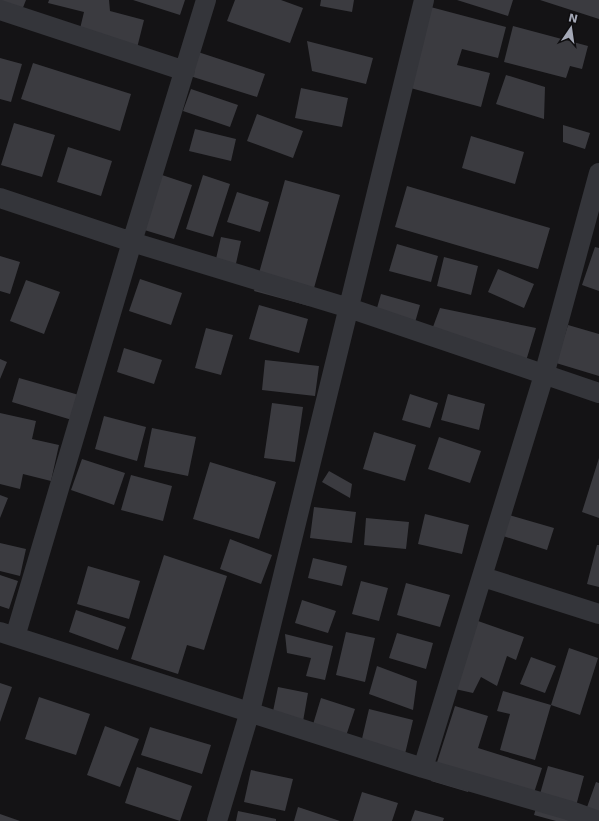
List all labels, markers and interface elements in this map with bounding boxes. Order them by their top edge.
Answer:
north arrow [551,8,591,48]
text: N [567,11,579,26]

